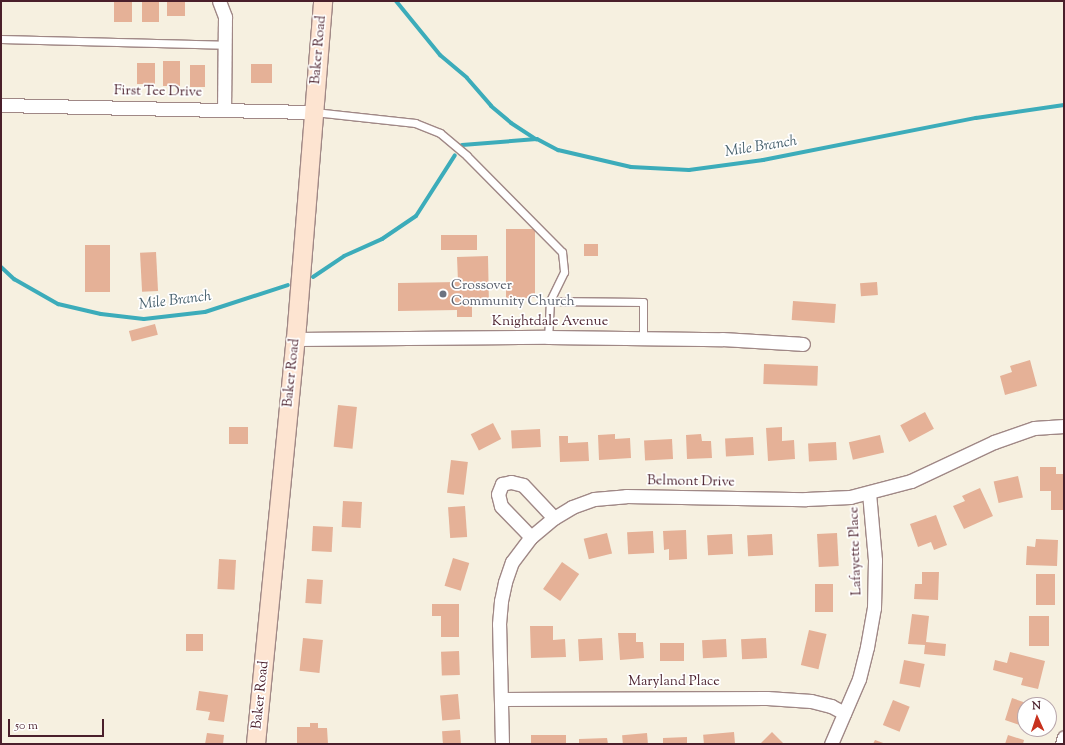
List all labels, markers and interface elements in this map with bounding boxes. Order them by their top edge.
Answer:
street label: Baker Road [308,15,330,85]
street label: First Tee Drive [114,83,202,101]
water label: Mile Branch [724,132,798,162]
place label: Crossover Community Church [451,278,575,310]
water label: Mile Branch [138,288,212,314]
marker: Crossover Community Church [438,289,448,299]
street label: Knightdale Avenue [492,314,608,330]
street label: Baker Road [280,338,304,408]
street label: Belmont Drive [647,473,735,491]
street label: Lafayette Place [846,506,866,596]
street label: Baker Road [249,660,273,730]
street label: Maryland Place [628,674,720,690]
north arrow [1017,697,1057,737]
text: N [1032,698,1041,714]
scale bar [10,711,106,737]
text: 50 m [15,717,38,735]

